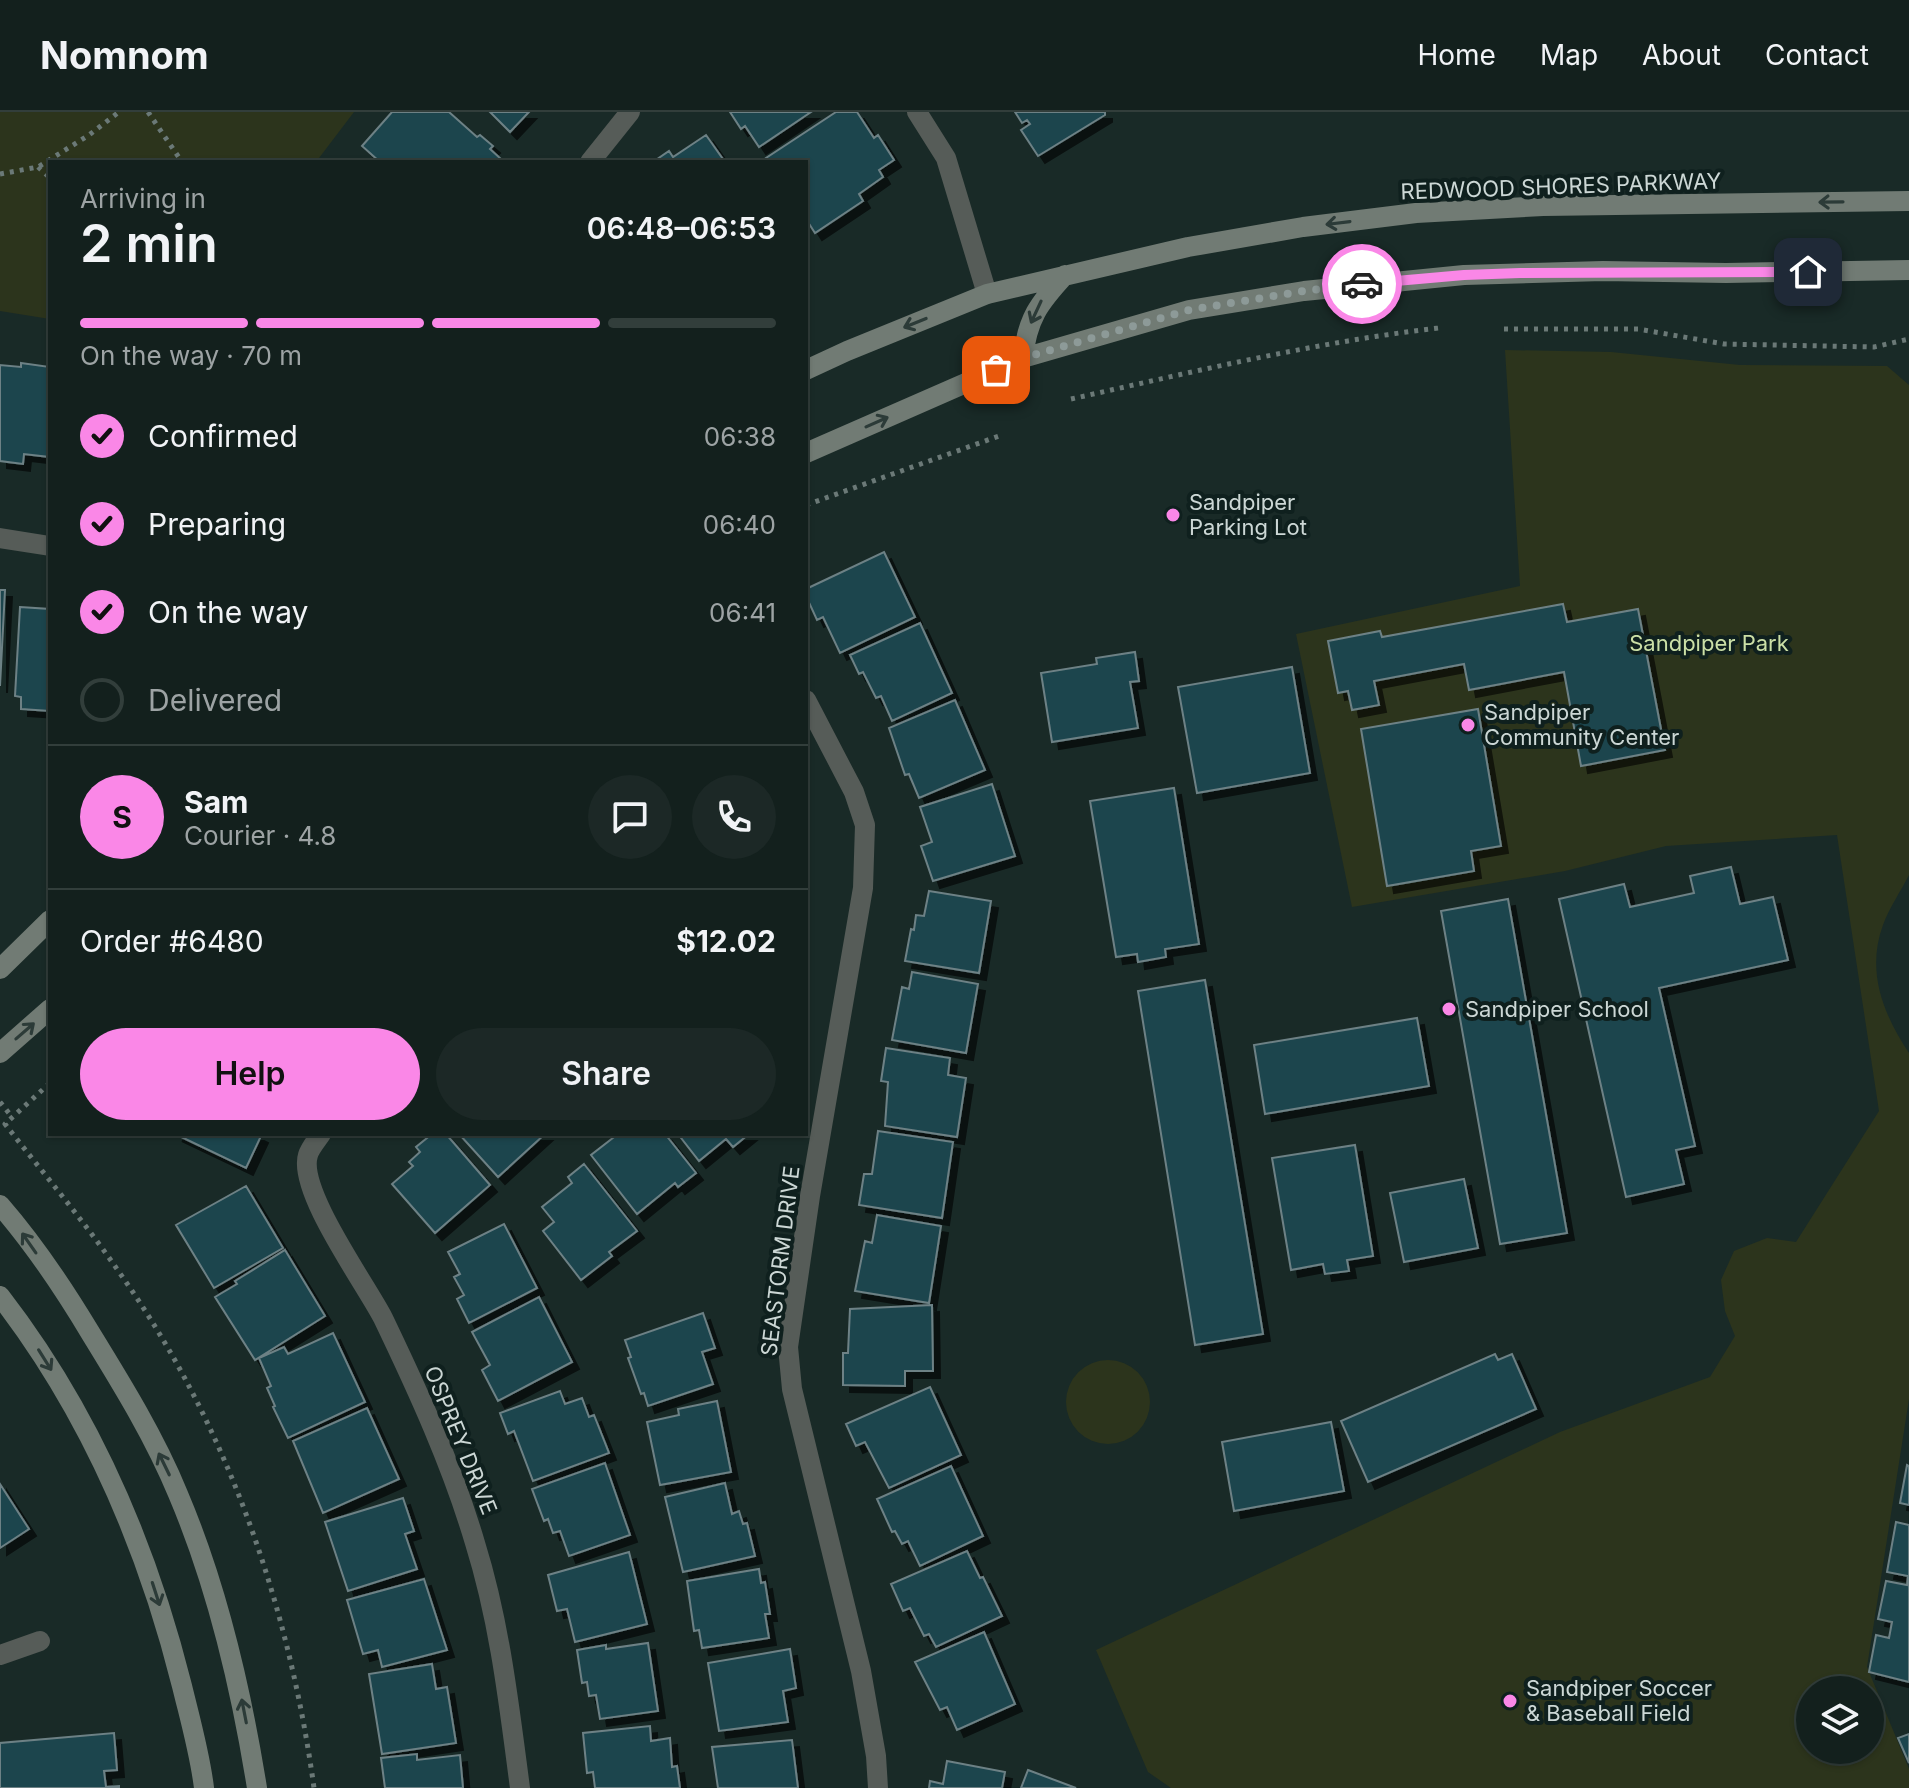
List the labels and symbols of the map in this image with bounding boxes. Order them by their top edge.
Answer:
street label: REDWOOD SHORES PARKWAY [1400,167,1722,205]
one-way arrow [1818,194,1845,210]
one-way arrow [1325,215,1352,230]
pin [1774,238,1842,306]
courier [1322,244,1402,324]
one-way arrow [1028,300,1043,324]
one-way arrow [903,317,928,331]
pin [962,336,1030,404]
one-way arrow [865,414,889,429]
place label: Sandpiper Parking Lot [1189,489,1307,540]
marker: Sandpiper Parking Lot [1164,506,1182,524]
park label: Sandpiper Park [1629,630,1789,656]
place label: Sandpiper Community Center [1484,699,1679,750]
marker: Sandpiper Community Center [1459,716,1477,734]
place label: Sandpiper School [1465,996,1649,1022]
marker: Sandpiper School [1440,1000,1458,1018]
one-way arrow [15,1023,35,1041]
street label: SEASTORM DRIVE [755,1164,805,1358]
one-way arrow [21,1232,37,1254]
one-way arrow [37,1348,53,1371]
street label: OSPREY DRIVE [419,1362,503,1518]
one-way arrow [156,1453,171,1477]
one-way arrow [149,1582,164,1607]
place label: Sandpiper Soccer & Baseball Field [1526,1675,1712,1726]
marker: Sandpiper Soccer & Baseball Field [1501,1692,1519,1710]
one-way arrow [235,1699,250,1724]

